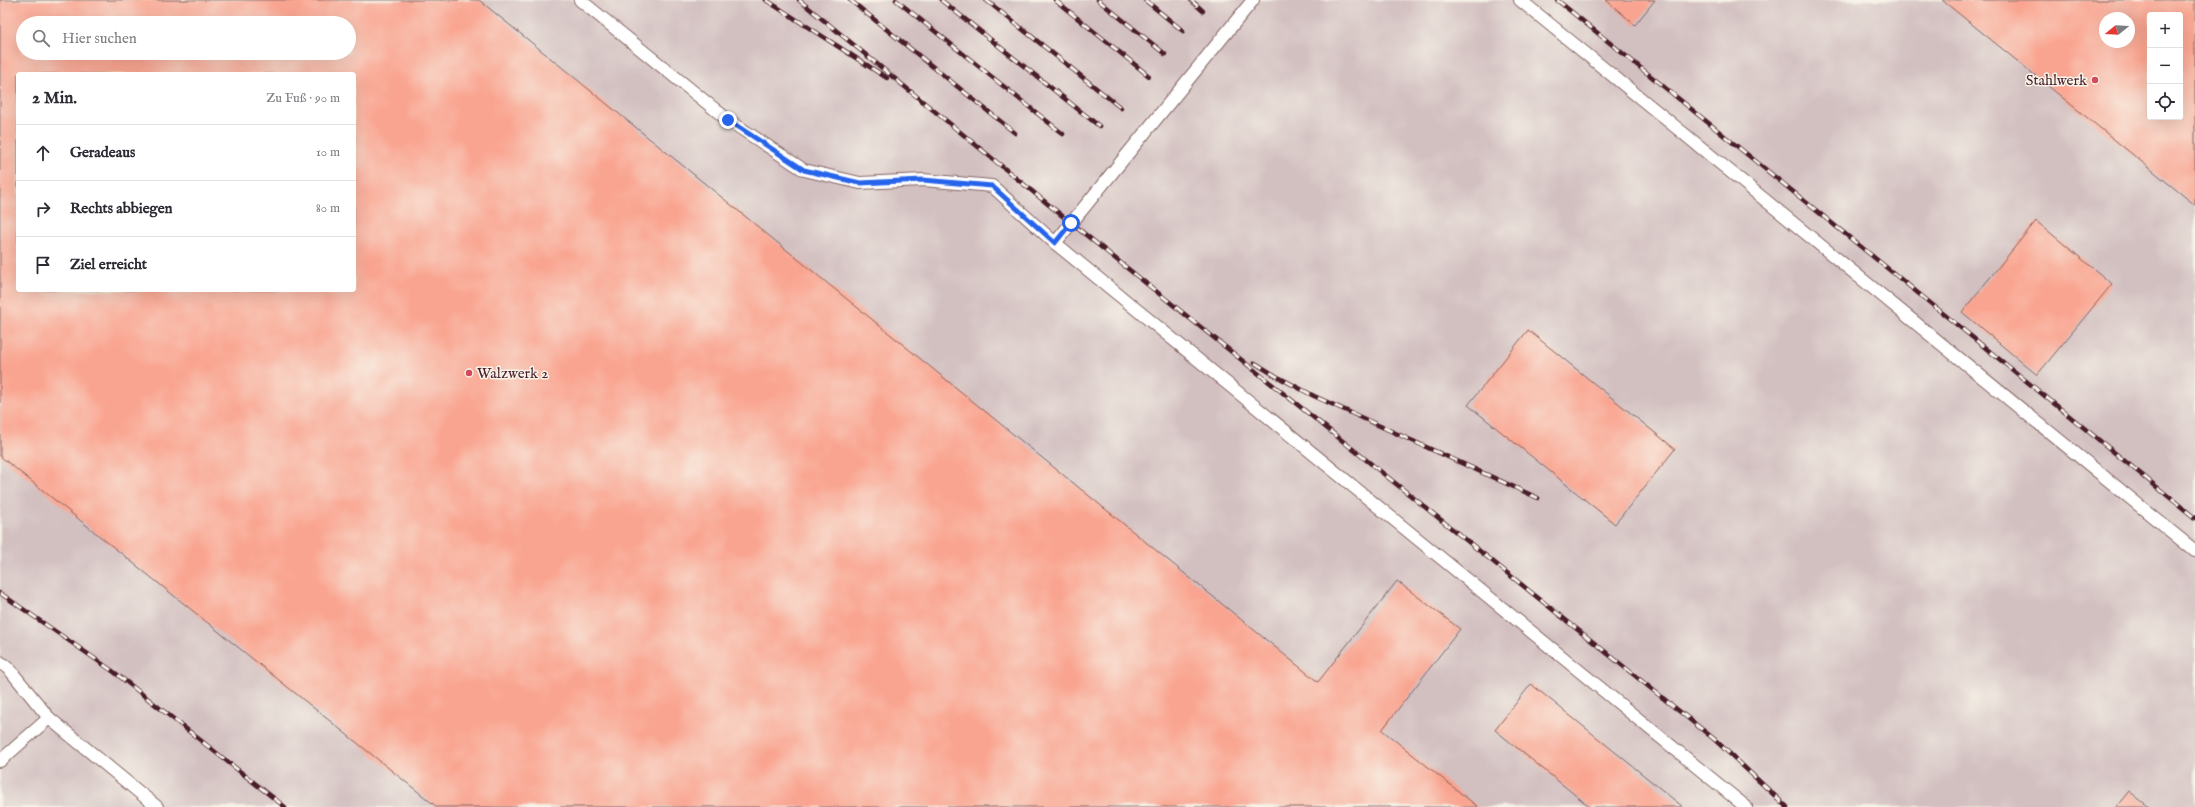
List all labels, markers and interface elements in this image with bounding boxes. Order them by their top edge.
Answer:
north arrow [2099,12,2135,48]
map controls [2147,12,2183,120]
button: + [2147,12,2183,48]
search box [16,16,356,60]
icon: search [30,27,52,49]
text: Hier suchen [62,29,137,48]
button: − [2147,48,2183,84]
place label: Stahlwerk [2026,71,2088,90]
marker: Stahlwerk [2090,75,2100,85]
button: locate [2147,84,2183,120]
text: 2 Min. [32,88,77,109]
text: Zu Fuß · 90 m [266,90,340,107]
route end [719,111,737,129]
icon: ahead [32,142,54,164]
text: Geradeaus [70,143,135,162]
text: 10 m [316,144,340,161]
icon: right [32,198,54,220]
text: Rechts abbiegen [70,199,173,218]
text: 80 m [316,200,340,217]
route start [1062,214,1080,232]
icon: arrive [32,254,54,276]
text: Ziel erreicht [70,255,147,274]
place label: Walzwerk 2 [477,364,548,383]
marker: Walzwerk 2 [464,368,474,378]

